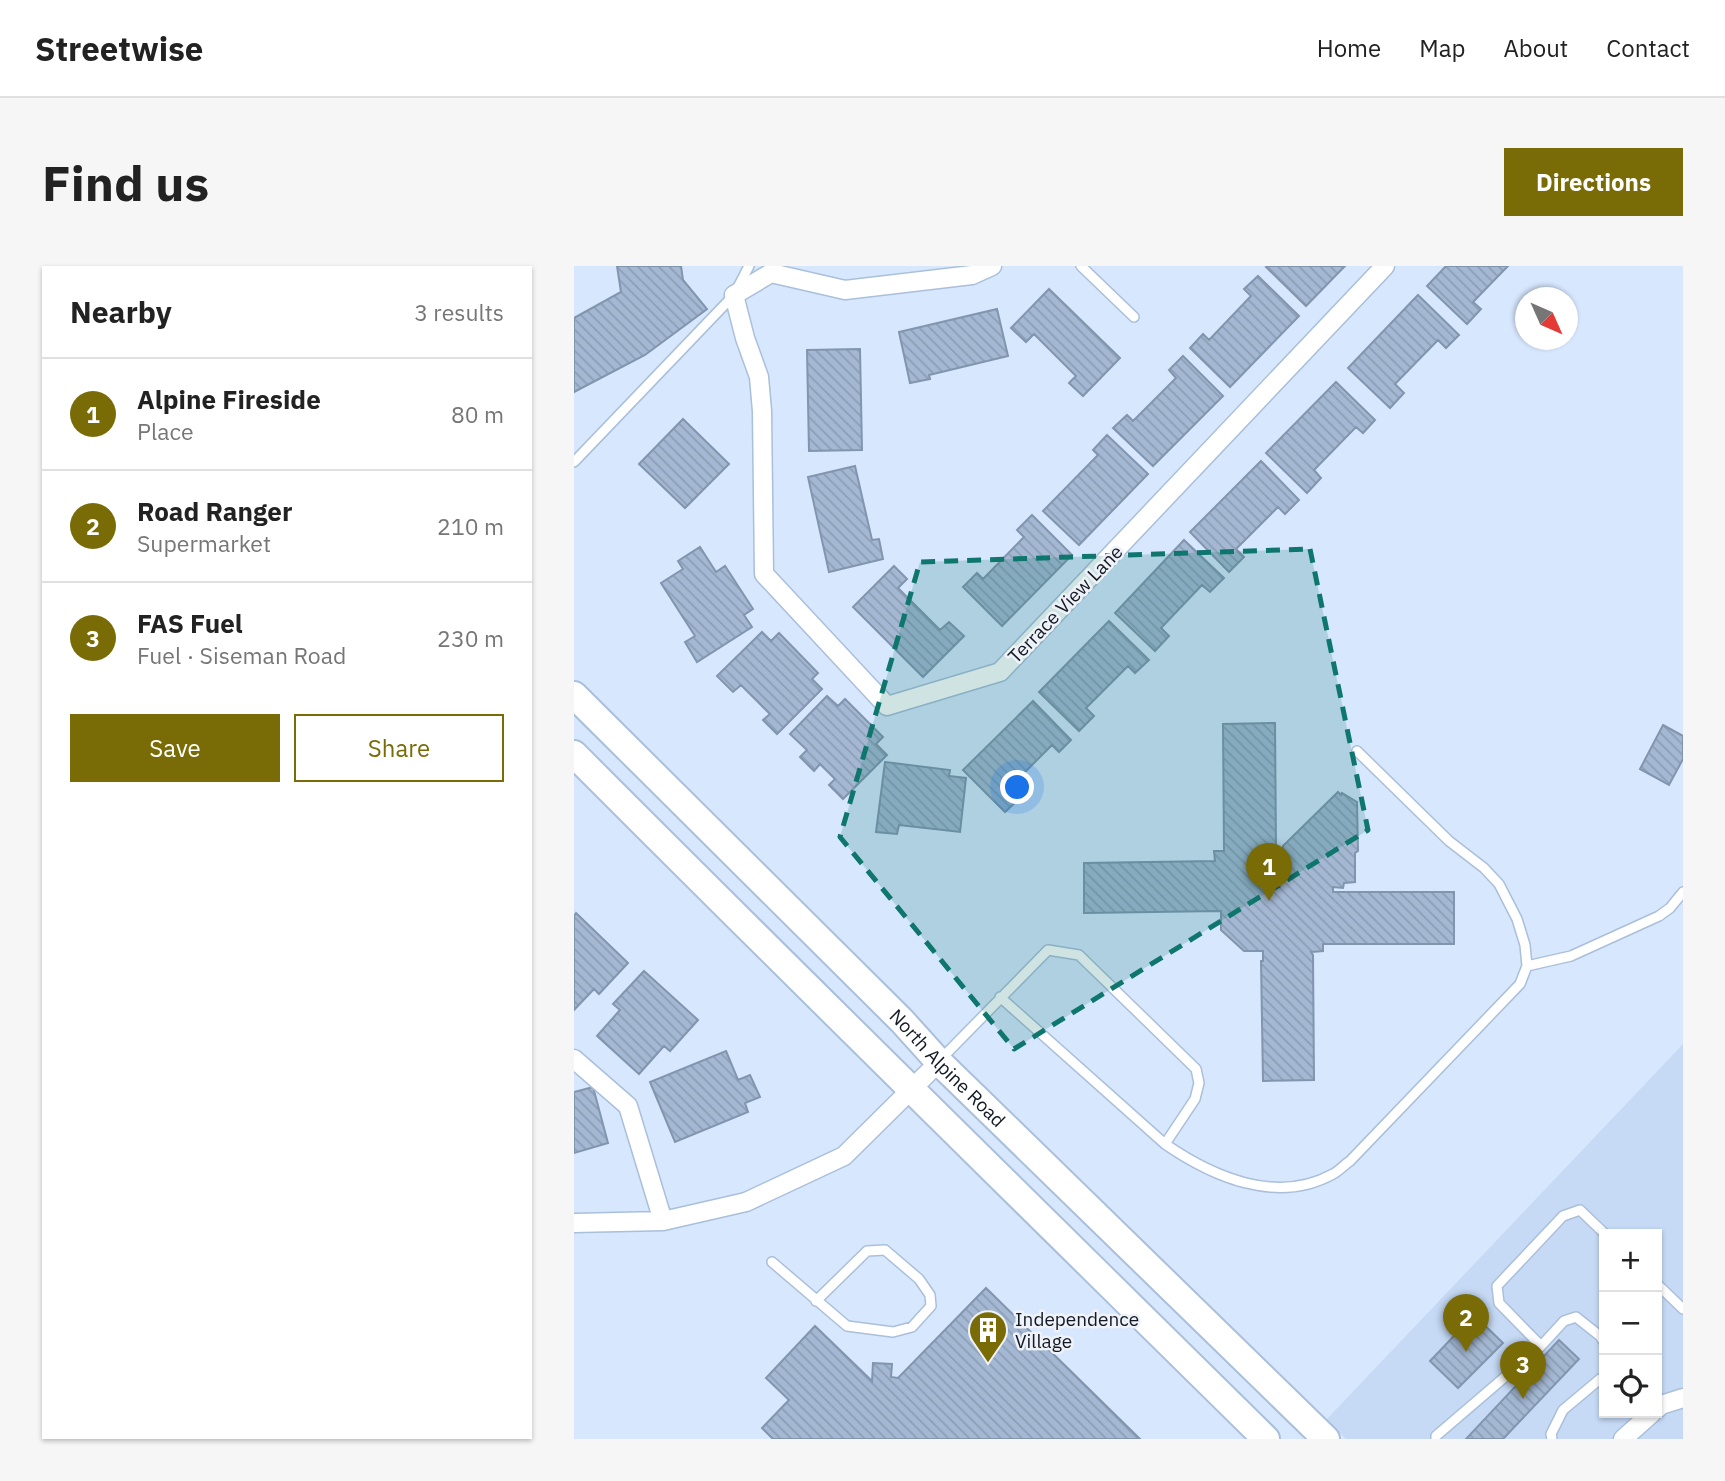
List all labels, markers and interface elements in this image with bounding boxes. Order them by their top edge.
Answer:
text: Streetwise [35,27,203,70]
text: Home [1317,32,1381,64]
text: Map [1419,32,1465,64]
text: About [1503,32,1568,64]
text: Contact [1606,32,1690,64]
button: Directions [1504,148,1683,216]
text: Find us [42,151,209,214]
north arrow [1515,287,1578,350]
text: Nearby [70,292,172,331]
text: 3 results [414,297,504,327]
text: Alpine Fireside [137,382,321,416]
text: 1 [86,399,100,429]
text: 80 m [451,399,504,429]
text: Place [137,416,194,446]
text: Road Ranger [137,494,292,528]
text: 2 [86,511,100,541]
text: 210 m [437,511,504,541]
text: Supermarket [137,528,271,558]
street label: Terrace View Lane [1003,540,1127,668]
text: FAS Fuel [137,606,243,640]
text: 3 [86,623,100,653]
text: 230 m [437,623,504,653]
text: Fuel · Siseman Road [137,640,346,670]
button: Save [70,714,280,782]
button: Share [294,714,504,782]
your location [1000,770,1034,804]
pin: 1 [1246,843,1292,901]
street label: North Alpine Road [885,1004,1011,1132]
map controls [1599,1229,1662,1418]
button: + [1599,1229,1662,1292]
button: − [1599,1292,1662,1355]
pin: 2 [1443,1294,1489,1352]
place label: Independence Village [1015,1307,1139,1353]
building icon: Independence Village [967,1309,1009,1364]
pin: 3 [1500,1341,1546,1399]
button: locate [1599,1355,1662,1418]

